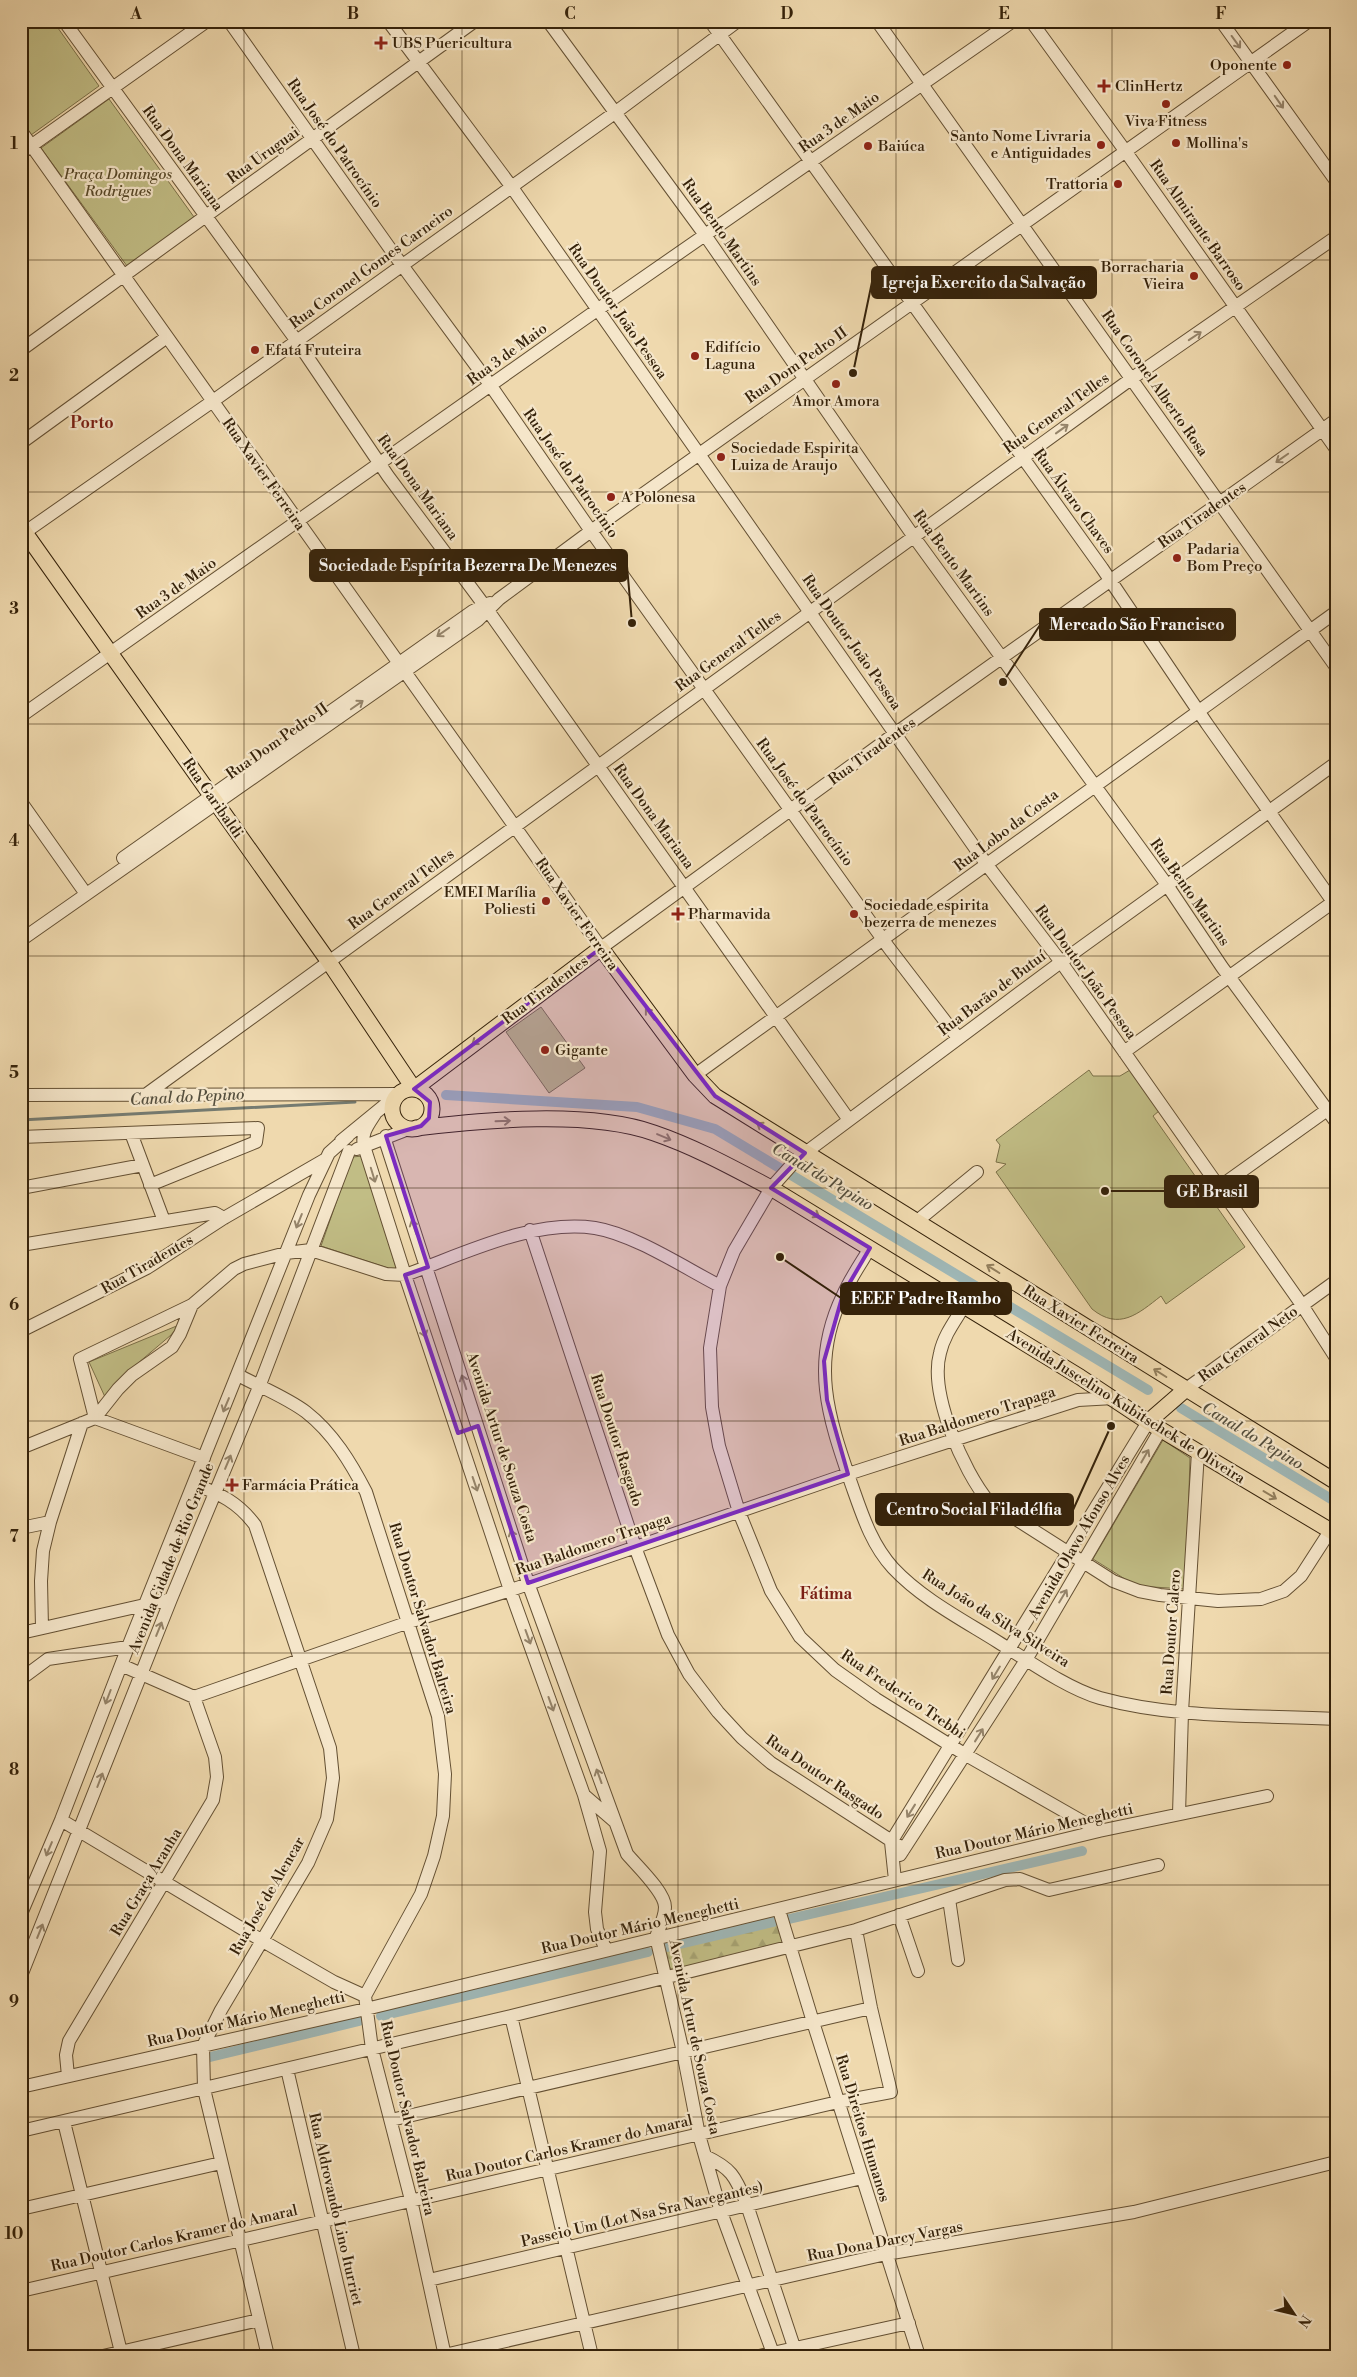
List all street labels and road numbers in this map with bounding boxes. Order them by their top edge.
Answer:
street label: Rua José do Patrocínio [283,75,386,212]
street label: Rua 3 de Maio [795,88,883,157]
street label: Rua Dona Mariana [138,102,228,215]
street label: Rua Uruguai [223,123,303,188]
street label: Rua Almirante Barroso [1145,156,1250,295]
street label: Rua Bento Martins [677,175,766,290]
street label: Rua Coronel Gomes Carneiro [286,202,457,333]
street label: Rua Doutor João Pessoa [564,240,672,383]
street label: Rua Coronel Alberto Rosa [1097,306,1213,460]
street label: Rua 3 de Maio [464,319,551,390]
street label: Rua Dom Pedro II [741,323,851,408]
street label: Rua General Telles [1000,369,1113,458]
street label: Rua José do Patrocínio [519,405,622,542]
street label: Rua Xavier Ferreira [218,414,310,535]
street label: Rua Dona Mariana [373,431,463,544]
street label: Rua Álvaro Chaves [1029,444,1119,558]
street label: Rua Tiradentes [1154,478,1250,553]
street label: Rua Bento Martins [909,506,999,620]
street label: Rua 3 de Maio [132,554,220,623]
street label: Rua Doutor João Pessoa [798,571,906,714]
street label: Rua General Telles [672,607,785,696]
street label: Rua Dom Pedro II [222,699,332,784]
street label: Rua Tiradentes [825,713,920,789]
street label: Rua José do Patrocínio [752,735,857,870]
street label: Rua Garibaldi [178,754,247,842]
street label: Rua Dona Mariana [609,760,699,873]
street label: Rua Lobo da Costa [950,785,1063,876]
street label: Rua Bento Martins [1145,835,1234,950]
street label: Rua General Telles [345,845,458,934]
street label: Rua Xavier Ferreira [531,854,623,975]
street label: Rua Doutor João Pessoa [1030,901,1141,1043]
street label: Rua Barão de Butuí [935,946,1051,1040]
street label: Rua Tiradentes [498,952,592,1029]
street label: Rua Tiradentes [98,1230,197,1299]
street label: Rua Xavier Ferreira [1019,1281,1143,1368]
street label: Rua General Neto [1195,1302,1302,1387]
street label: Avenida Juscelino Kubitschek de Oliveira [1002,1324,1249,1488]
street label: Avenida Artur de Souza Costa [461,1348,541,1545]
street label: Rua Doutor Rasgado [586,1371,647,1509]
street label: Rua Baldomero Trapaga [897,1382,1058,1451]
street label: Avenida Olavo Afonso Alves [1024,1452,1134,1624]
street label: Avenida Cidade de Rio Grande [124,1460,219,1657]
street label: Rua Baldomero Trapaga [513,1509,674,1580]
street label: Rua Doutor Salvador Balreira [384,1520,461,1717]
street label: Rua João da Silva Silveira [918,1565,1074,1672]
street label: Rua Doutor Calero [1158,1569,1185,1696]
street label: Rua Frederico Trebbi [837,1646,969,1743]
street label: Rua Doutor Rasgado [762,1731,887,1824]
street label: Rua Doutor Mário Meneghetti [933,1799,1135,1864]
street label: Rua Graça Aranha [107,1824,186,1940]
street label: Rua José de Alencar [226,1833,309,1959]
street label: Rua Doutor Mário Meneghetti [539,1894,741,1959]
street label: Avenida Artur de Souza Costa [664,1937,725,2137]
street label: Rua Doutor Mário Meneghetti [145,1987,347,2052]
street label: Rua Doutor Salvador Balreira [376,2019,439,2218]
street label: Rua Direitos Humanos [831,2052,894,2204]
street label: Rua Aldrovando Lino Iturriet [304,2111,367,2308]
street label: Rua Doutor Carlos Kramer do Amaral [444,2111,695,2186]
street label: Passeio Um (Lot Nsa Sra Navegantes) [519,2177,765,2252]
street label: Rua Doutor Carlos Kramer do Amaral [49,2201,300,2276]
street label: Rua Dona Darcy Vargas [806,2217,965,2266]

